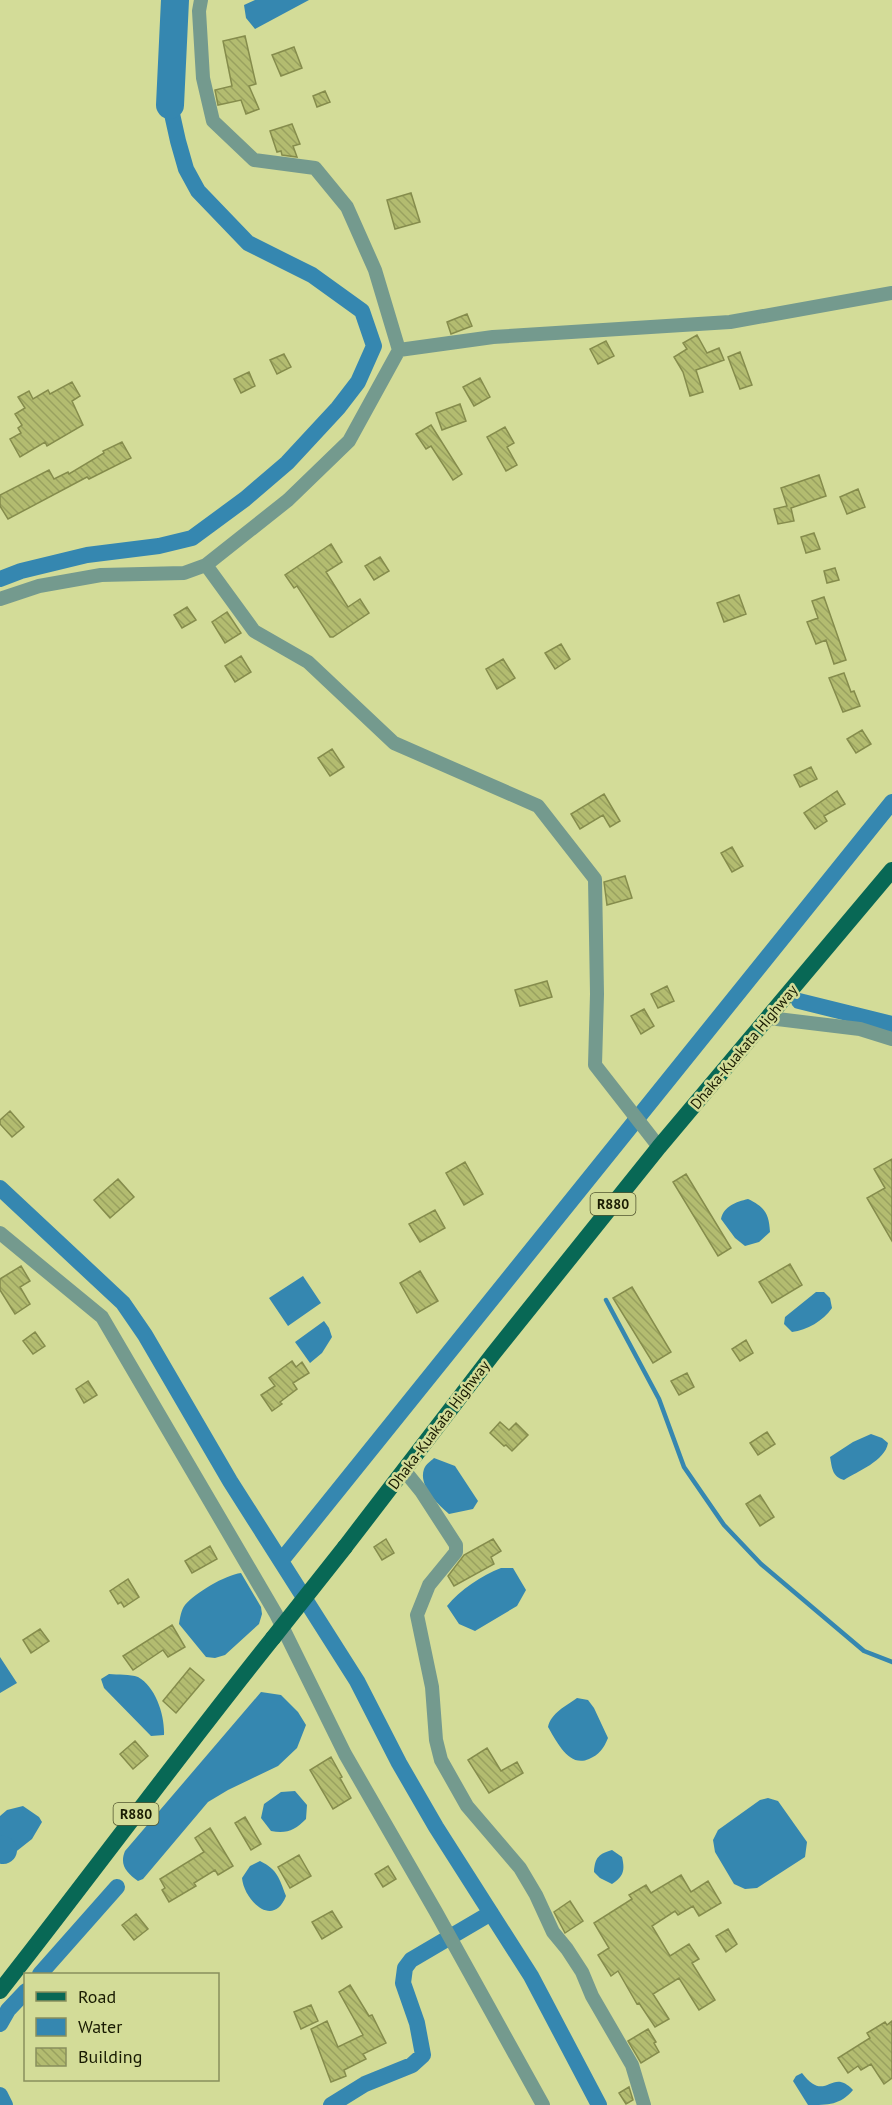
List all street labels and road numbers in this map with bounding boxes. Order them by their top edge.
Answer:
street label: Dhaka-Kuakata Highway [686,981,801,1113]
road number: R880 [590,1193,636,1215]
street label: Dhaka-Kuakata Highway [384,1356,493,1493]
road number: R880 [114,1803,158,1825]

